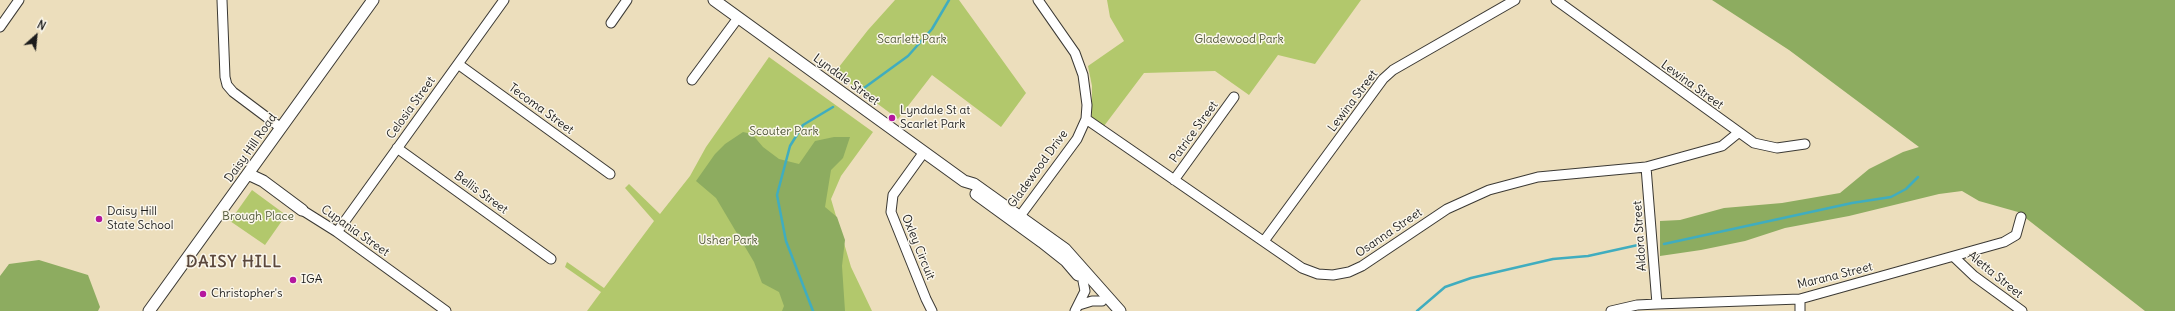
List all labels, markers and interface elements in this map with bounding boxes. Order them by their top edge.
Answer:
north arrow [16,16,56,56]
text: N [35,17,48,33]
park label: Scarlett Park [877,33,947,47]
park label: Gladewood Park [1194,33,1284,47]
street label: Lyndale Street [810,51,882,109]
street label: Lewina Street [1658,58,1726,112]
street label: Lewina Street [1325,67,1381,135]
street label: Celosia Street [384,74,438,142]
street label: Tecoma Street [506,81,576,137]
street label: Patrice Street [1167,98,1221,166]
place label: Lyndale St at Scarlet Park [900,104,970,132]
street label: Daisy Hill Road [222,111,280,185]
marker: Lyndale St at Scarlet Park [887,113,897,123]
park label: Scouter Park [749,125,819,139]
street label: Gladewood Drive [1005,127,1071,211]
street label: Bellis Street [451,169,511,217]
street label: Aldora Street [1630,200,1650,272]
street label: Cupania Street [318,202,392,260]
place label: Daisy Hill State School [107,205,173,233]
street label: Osanna Street [1353,205,1425,261]
park label: Brough Place [222,210,294,224]
street label: Oxley Circuit [898,212,938,282]
marker: Daisy Hill State School [94,214,104,224]
park label: Usher Park [698,234,758,248]
street label: Aletta Street [1965,248,2025,302]
district label: DAISY HILL [186,252,282,272]
street label: Marana Street [1796,260,1874,292]
place label: IGA [301,273,322,287]
marker: IGA [288,275,298,285]
place label: Christopher's [211,287,283,301]
marker: Christopher's [198,289,208,299]

